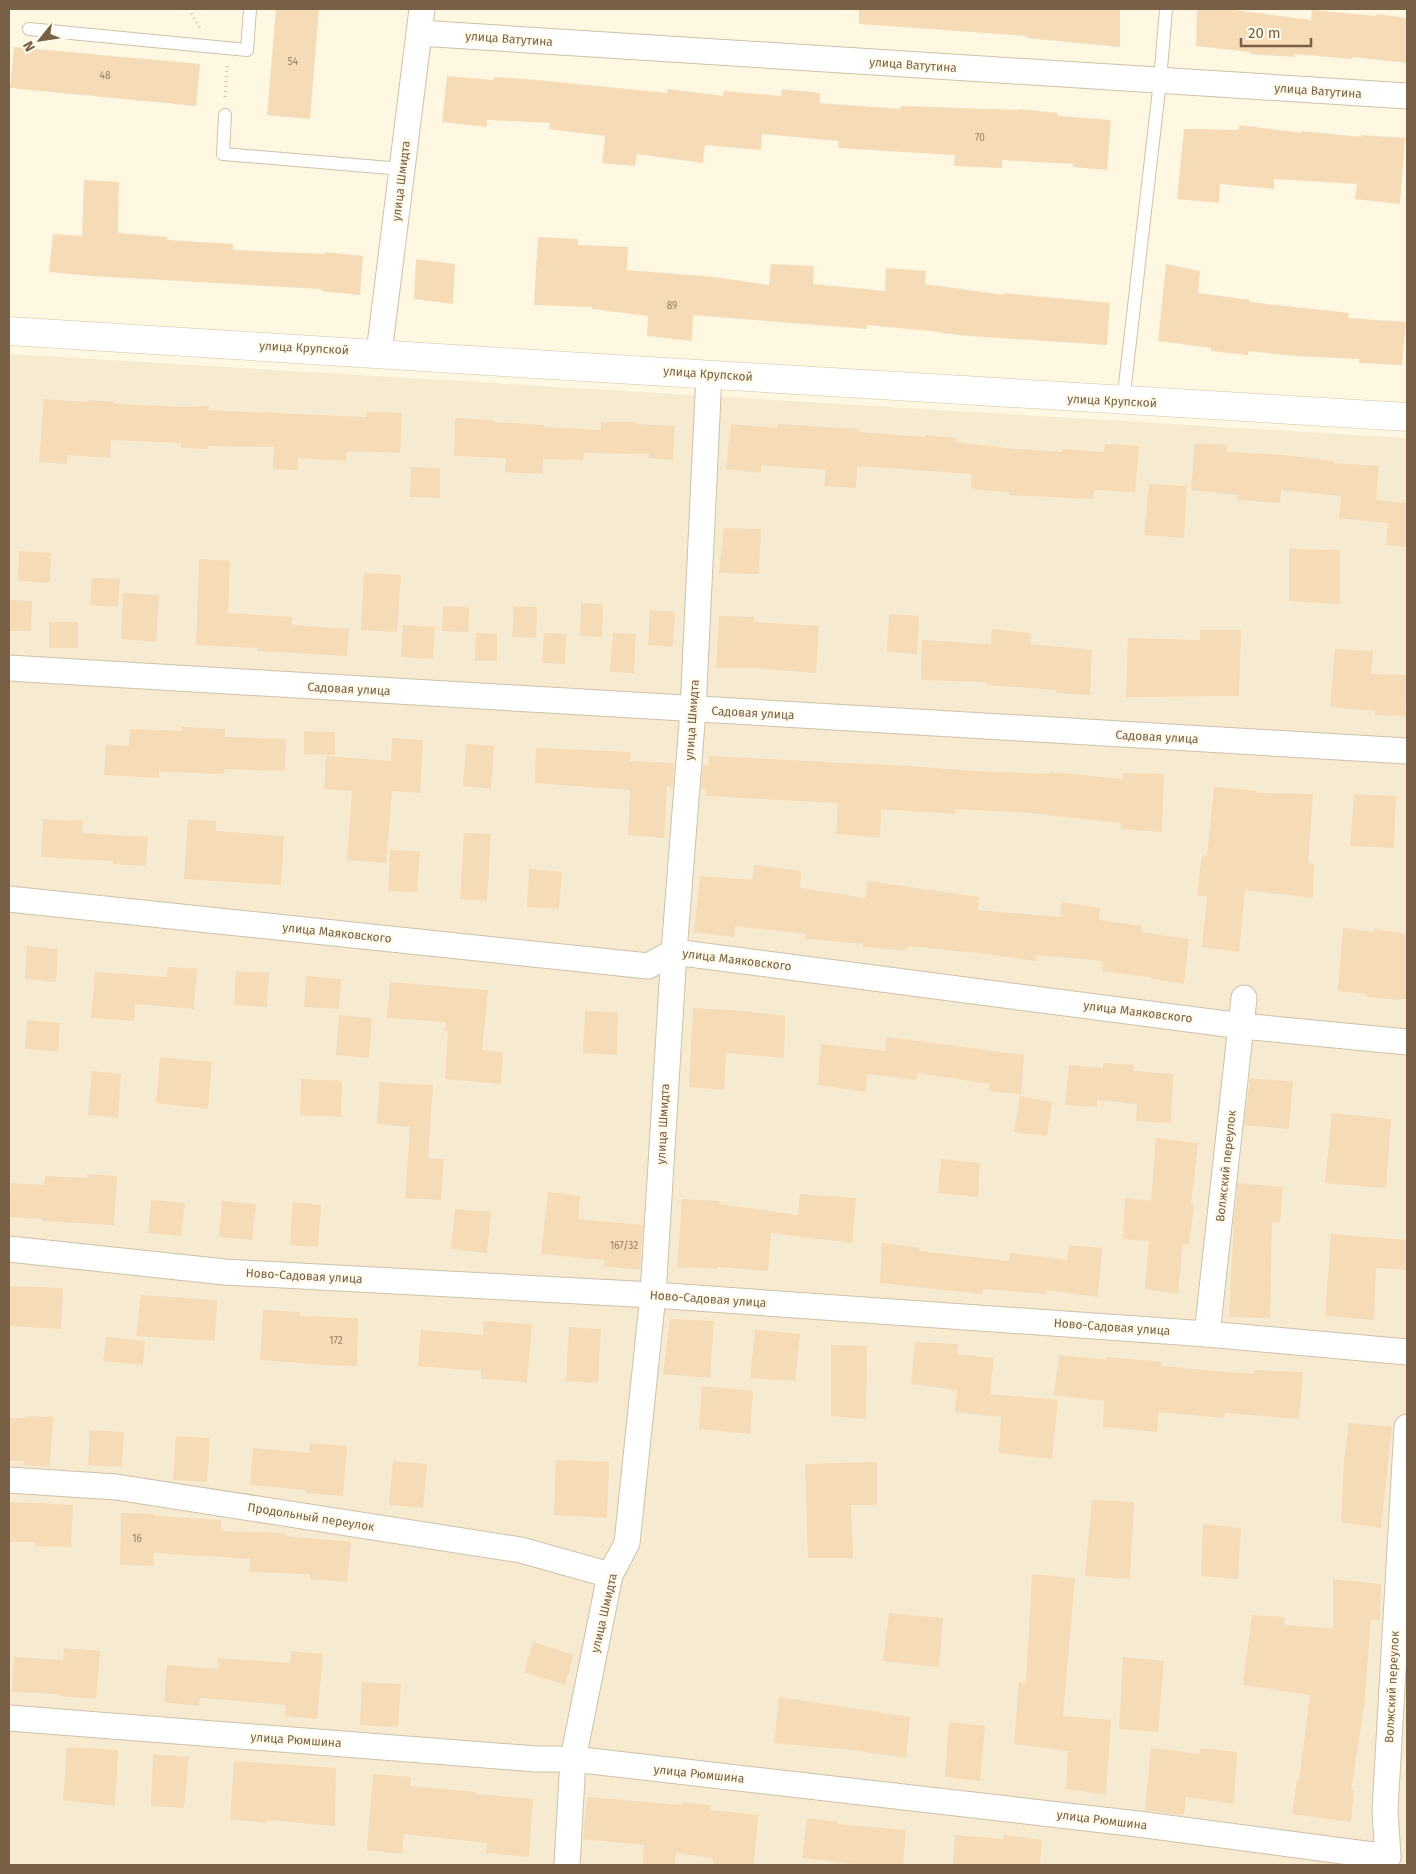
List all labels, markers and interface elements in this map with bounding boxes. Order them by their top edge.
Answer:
north arrow [15,15,65,65]
scale bar [1241,15,1311,47]
text: 20 m [1248,24,1281,42]
street label: улица Ватутина [465,29,553,49]
text: N [19,38,39,55]
street label: улица Ватутина [869,55,957,75]
house number: 54 [288,56,299,68]
house number: 48 [100,70,111,82]
street label: улица Ватутина [1274,81,1362,101]
house number: 70 [975,132,985,144]
street label: улица Шмидта [389,140,413,222]
house number: 89 [667,300,677,312]
street label: улица Крупской [259,339,349,357]
street label: улица Крупской [663,364,753,384]
street label: улица Крупской [1067,392,1157,410]
street label: улица Шмидта [682,679,702,761]
street label: Садовая улица [307,680,391,698]
street label: Садовая улица [711,704,795,722]
street label: Садовая улица [1115,728,1199,746]
street label: улица Маяковского [282,920,392,946]
street label: улица Маяковского [682,946,792,974]
street label: улица Маяковского [1083,998,1193,1026]
street label: улица Шмидта [654,1083,672,1165]
street label: Волжский переулок [1213,1109,1239,1223]
house number: 167/32 [610,1240,638,1252]
street label: Ново-Садовая улица [245,1266,363,1286]
street label: Ново-Садовая улица [649,1288,767,1310]
street label: Ново-Садовая улица [1053,1316,1171,1338]
house number: 172 [329,1335,343,1347]
street label: Продольный переулок [247,1500,376,1534]
house number: 16 [132,1533,142,1545]
street label: улица Шмидта [588,1572,620,1654]
street label: Волжский переулок [1382,1630,1402,1743]
street label: улица Рюмшина [250,1730,342,1750]
street label: улица Рюмшина [653,1762,745,1786]
street label: улица Рюмшина [1056,1807,1148,1833]

